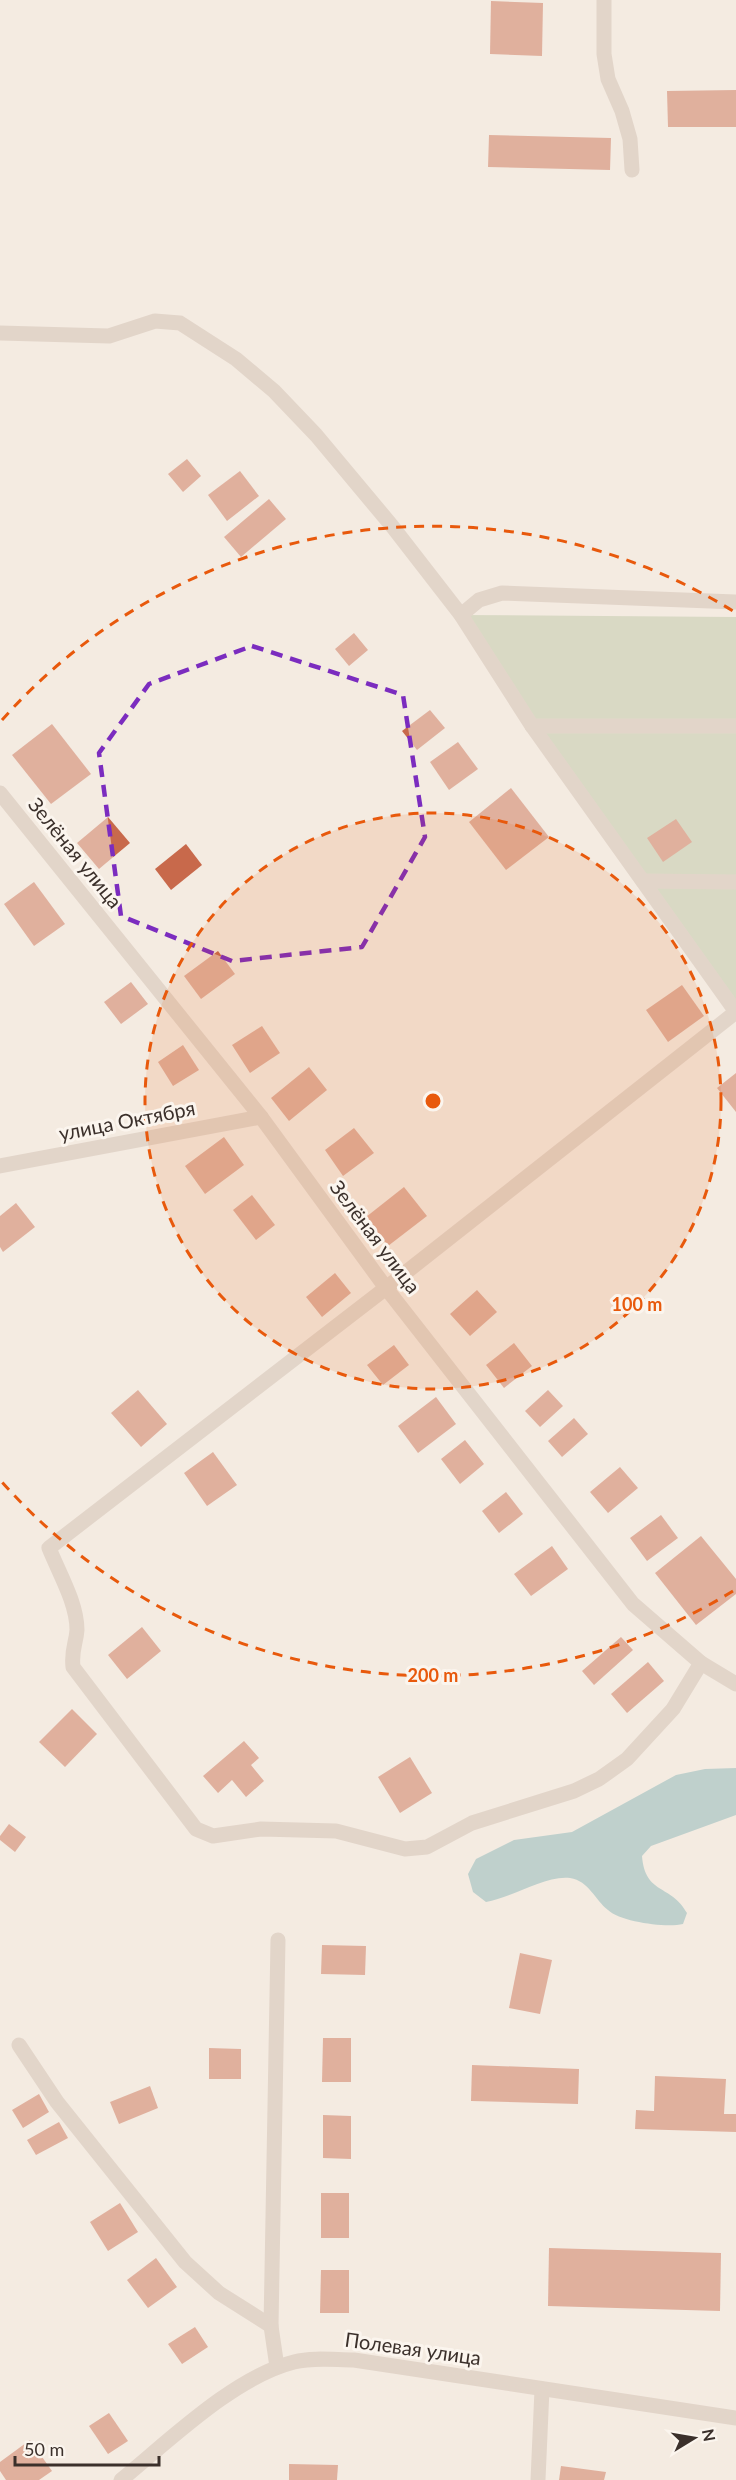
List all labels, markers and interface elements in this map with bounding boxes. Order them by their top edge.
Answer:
street label: Зелёная улица [24,792,128,912]
centre of rings [423,1091,443,1111]
street label: улица Октября [57,1095,197,1145]
street label: Зелёная улица [326,1175,426,1298]
text: 100 m [612,1293,662,1315]
text: 200 m [408,1664,458,1686]
street label: Полевая улица [344,2327,483,2369]
north arrow [664,2408,724,2468]
text: N [699,2427,720,2443]
scale bar [15,2429,159,2467]
text: 50 m [24,2438,64,2460]

